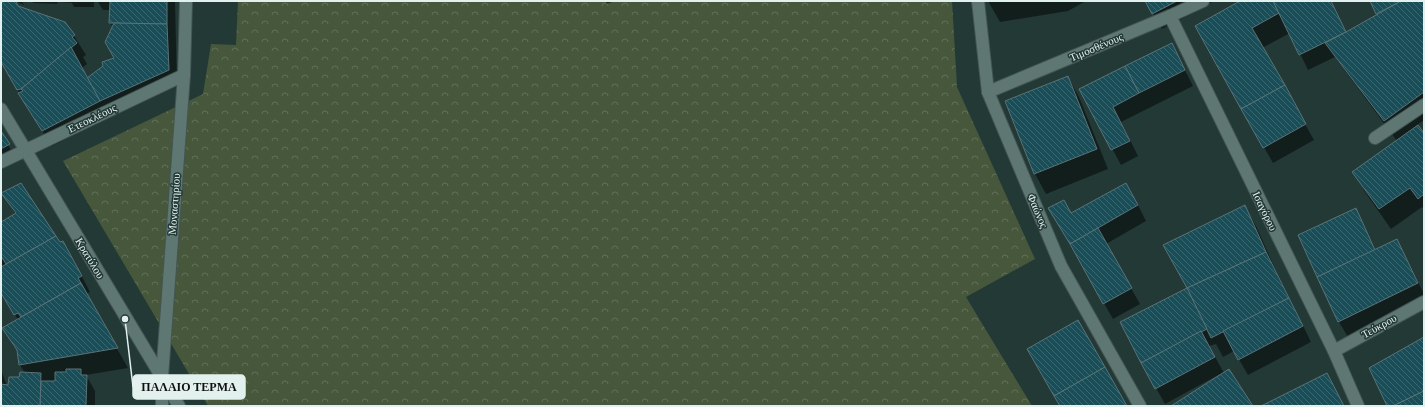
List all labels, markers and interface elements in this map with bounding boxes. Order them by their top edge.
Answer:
street label: Τιμοσθένους [1068,30,1125,64]
street label: Ετεοκλέους [66,101,119,135]
street label: Μοναστηρίου [166,172,182,235]
street label: Ισαγόρου [1250,189,1280,233]
street label: Φαώνος [1025,192,1051,230]
street label: Κρατύλου [73,235,107,281]
street label: Τεύκρου [1359,311,1399,340]
callout: ΠΑΛΑΙΟ ΤΕΡΜΑ [133,375,245,399]
text: ΠΑΛΑΙΟ ΤΕΡΜΑ [141,380,237,394]

